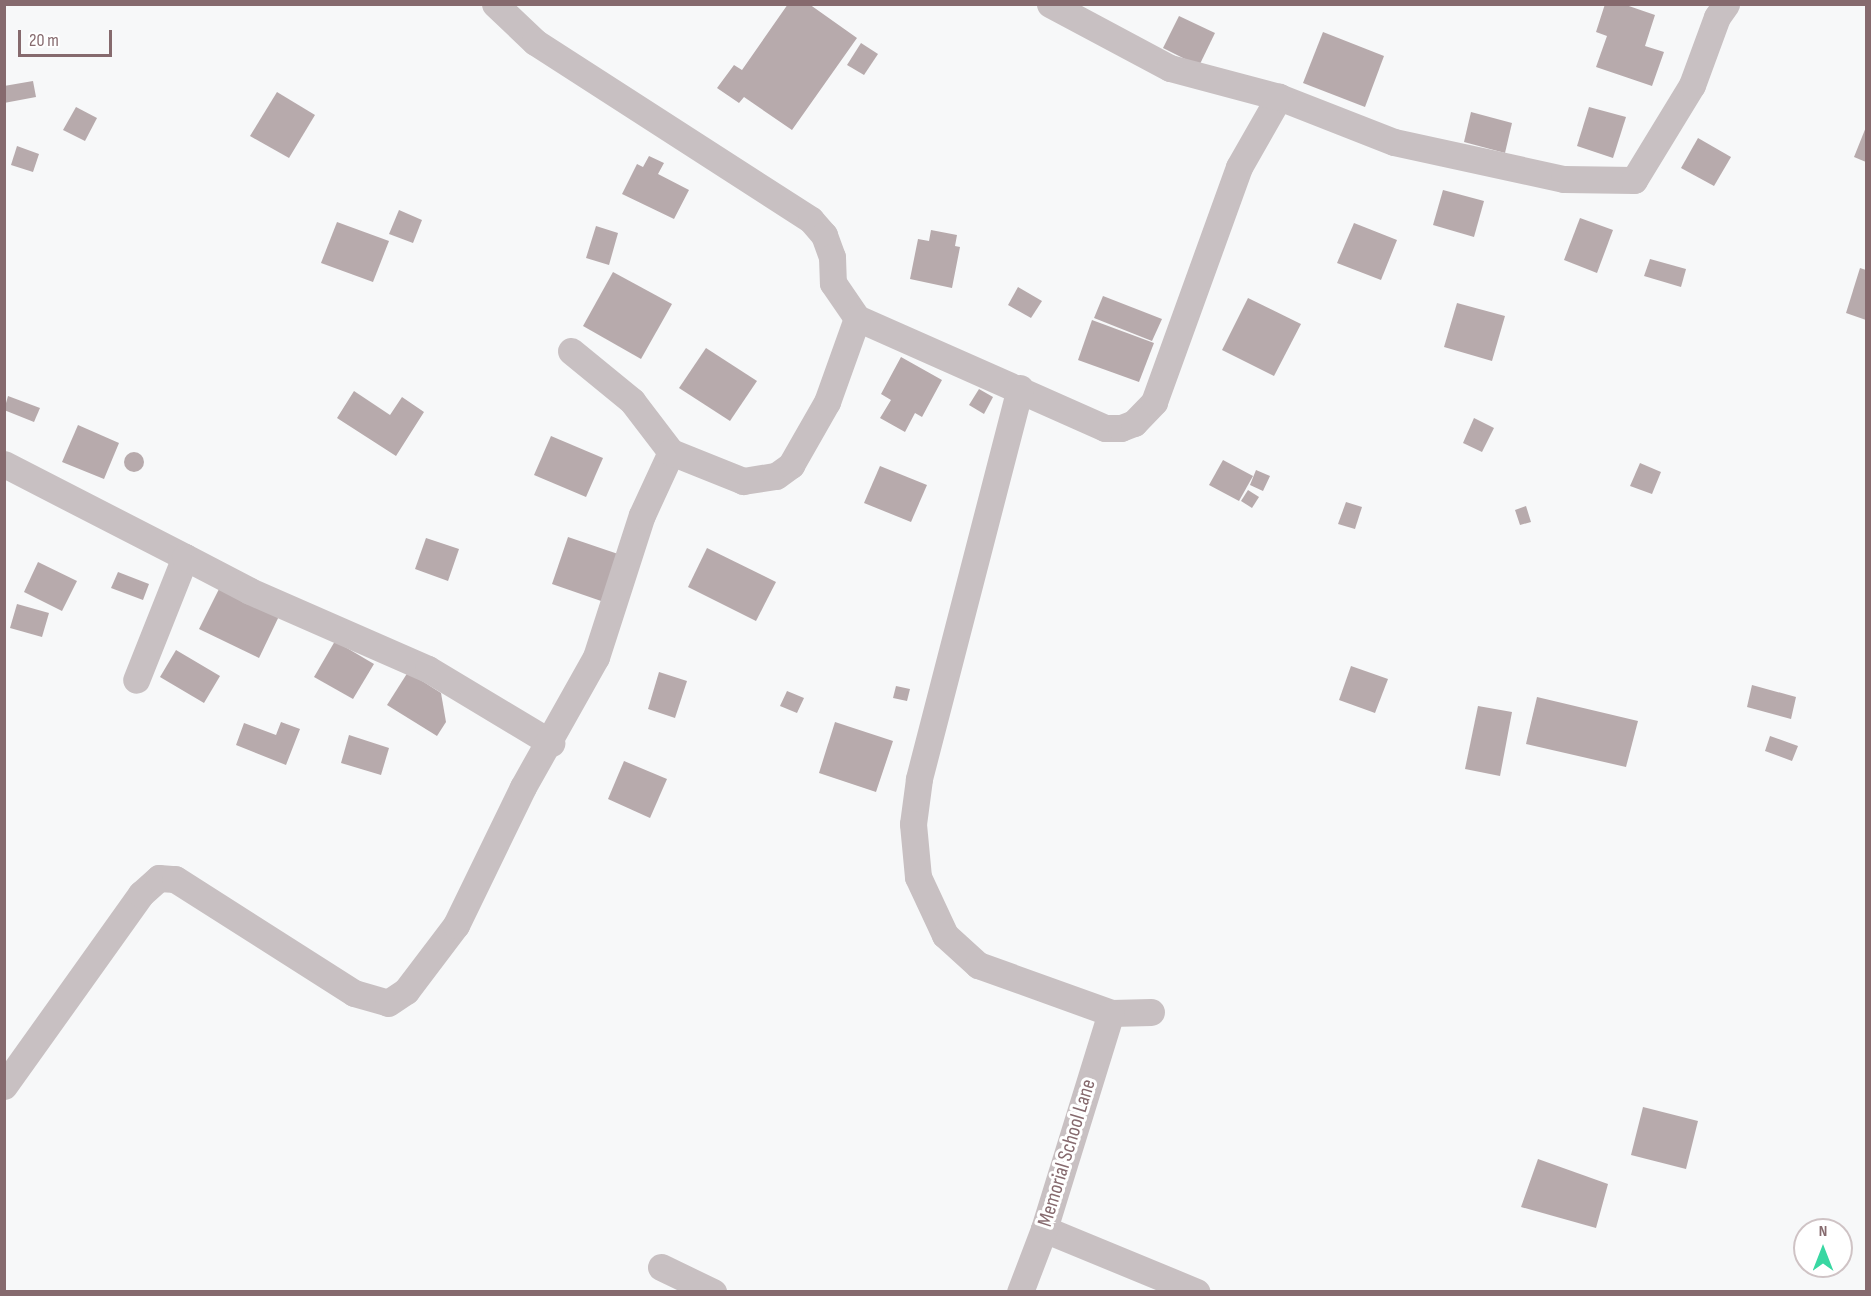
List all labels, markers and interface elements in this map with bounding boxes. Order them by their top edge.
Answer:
scale bar [21,18,116,56]
text: 20 m [29,30,59,51]
street label: Memorial School Lane [1033,1076,1101,1230]
north arrow [1793,1218,1853,1278]
text: N [1819,1222,1827,1241]

